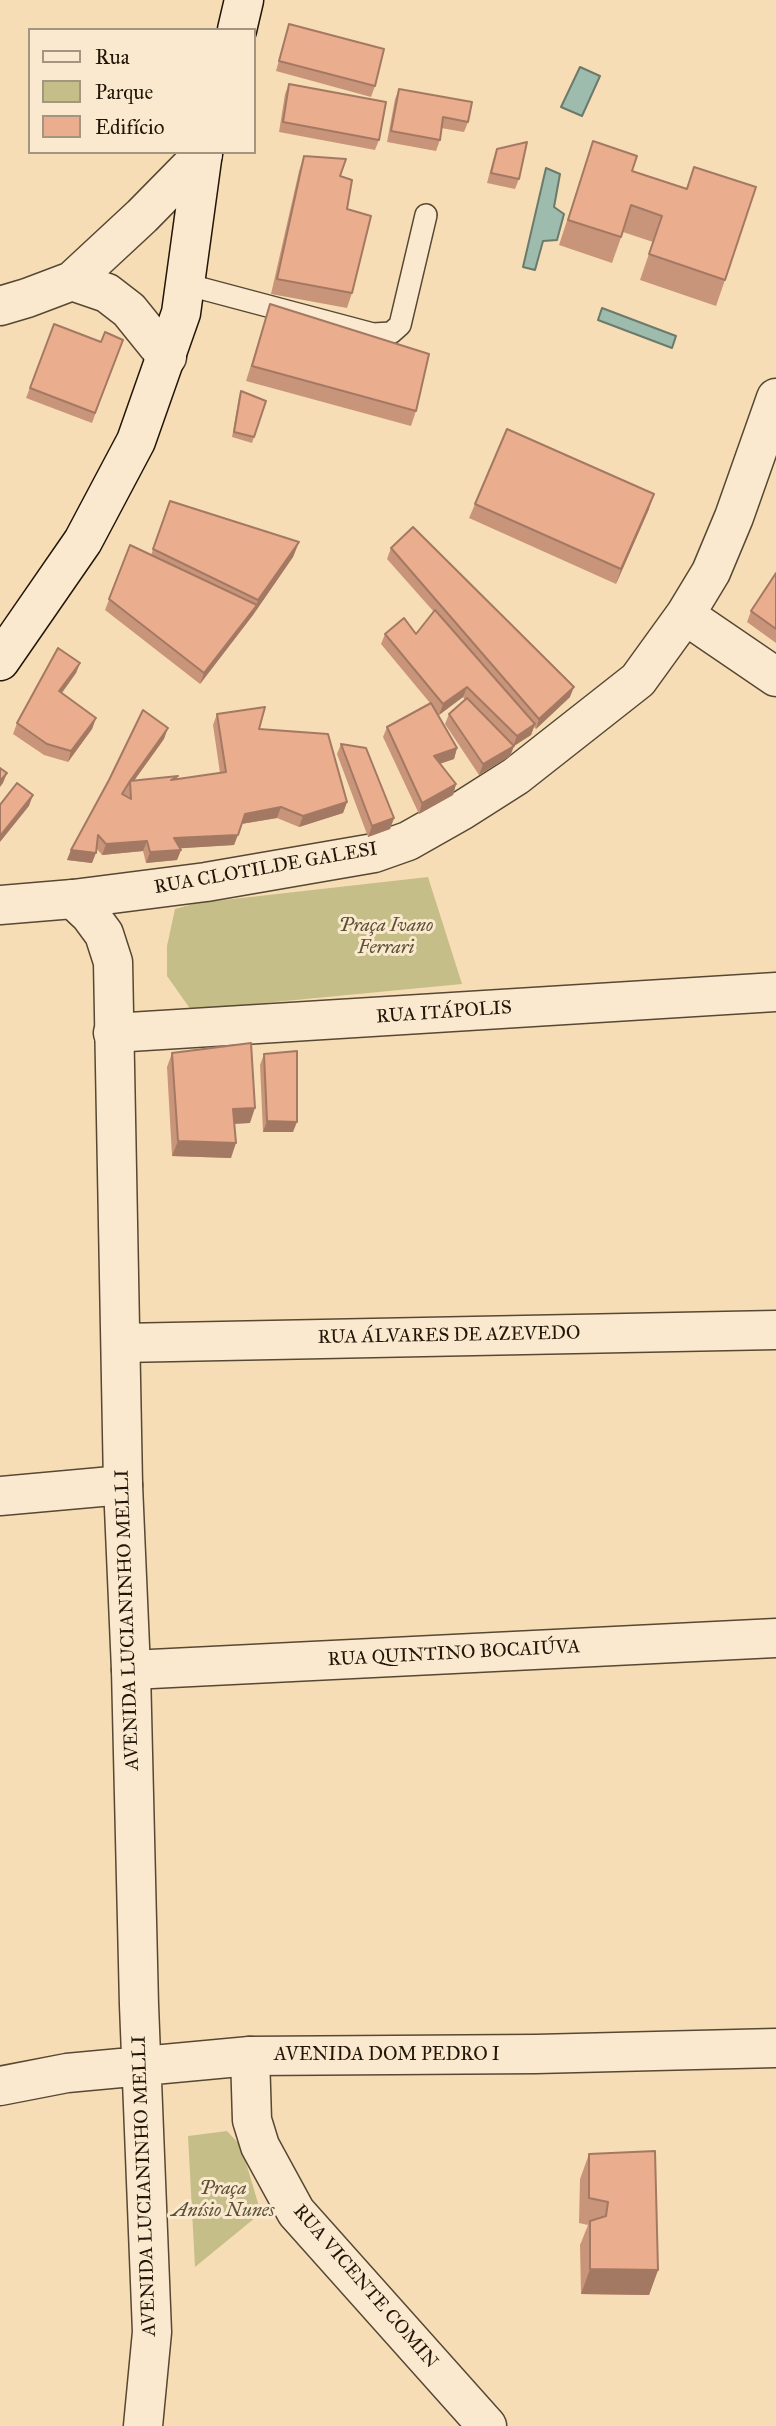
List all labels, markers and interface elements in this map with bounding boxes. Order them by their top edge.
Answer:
legend [28,28,256,154]
text: Rua [95,44,130,70]
text: Parque [95,79,153,105]
text: Edifício [95,114,164,140]
street label: RUA CLOTILDE GALESI [152,838,380,900]
park label: Praça Ivano Ferrari [339,915,433,959]
street label: RUA ITÁPOLIS [375,997,513,1029]
street label: RUA ÁLVARES DE AZEVEDO [317,1322,581,1350]
street label: AVENIDA LUCIANINHO MELLI [111,1469,145,1771]
street label: RUA QUINTINO BOCAIÚVA [327,1636,581,1672]
street label: AVENIDA LUCIANINHO MELLI [128,2035,162,2337]
street label: AVENIDA DOM PEDRO I [274,2044,500,2066]
park label: Praça Anísio Nunes [172,2178,274,2222]
street label: RUA VICENTE COMIN [288,2200,442,2374]

